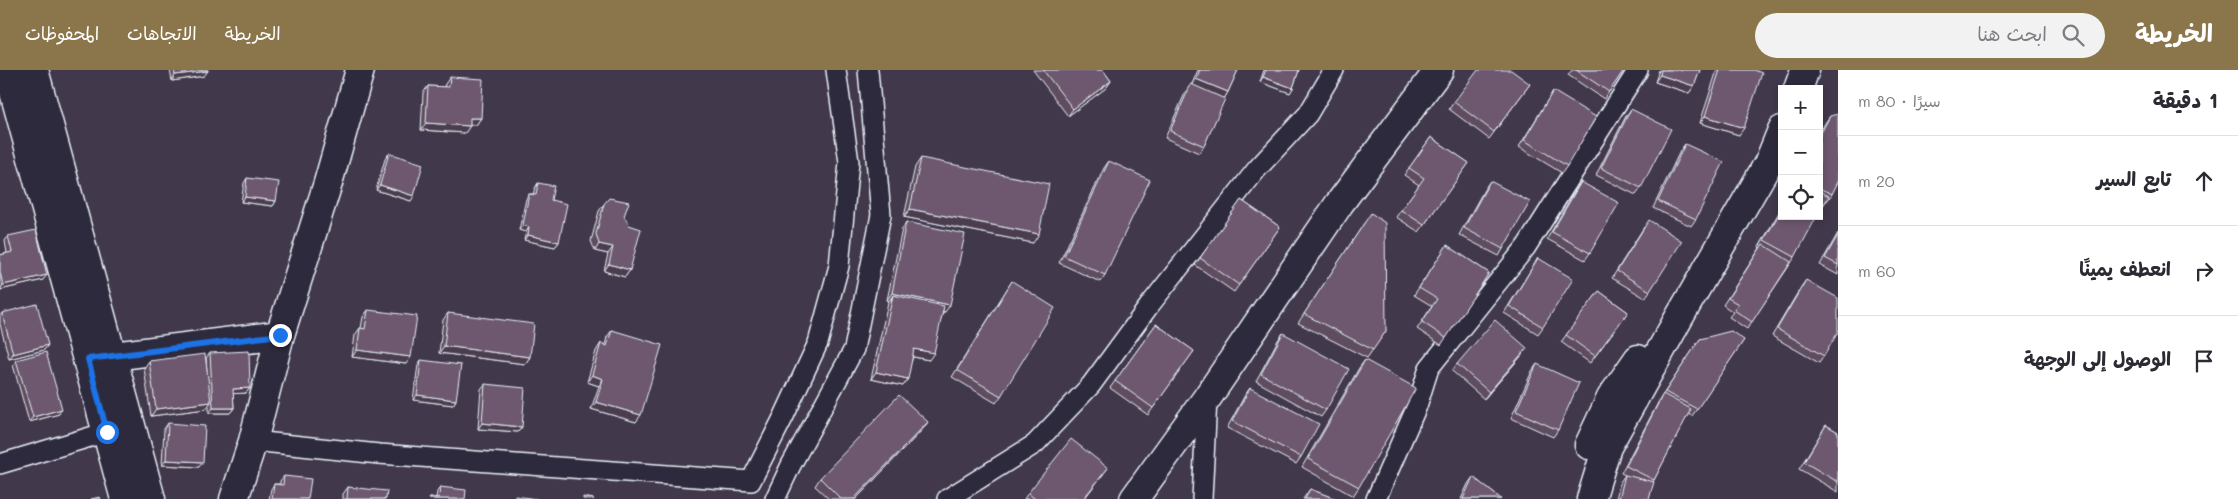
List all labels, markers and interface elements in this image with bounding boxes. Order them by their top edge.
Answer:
search box [1755,13,2105,58]
text: الخريطة [2135,17,2213,48]
text: المحفوظات [25,21,99,45]
text: الاتجاهات [127,21,197,45]
text: الخريطة [225,21,281,45]
text: ابحث هنا [1977,21,2047,46]
icon: search [2059,21,2087,49]
map controls [1778,85,1823,220]
button: + [1778,85,1823,130]
text: 1 دقيقة [2153,86,2218,113]
text: سيرًا · 80 m [1858,90,1941,111]
button: − [1778,130,1823,175]
text: تابع السير [2096,166,2171,191]
icon: ahead [2190,167,2218,195]
text: 20 m [1858,170,1895,191]
button: locate [1778,175,1823,220]
text: انعطف يمينًا [2079,256,2171,281]
icon: right [2190,257,2218,285]
text: 60 m [1858,260,1895,281]
route end [269,324,292,347]
text: الوصول إلى الوجهة [2024,346,2171,371]
icon: arrive [2190,347,2218,375]
route start [96,421,119,444]

